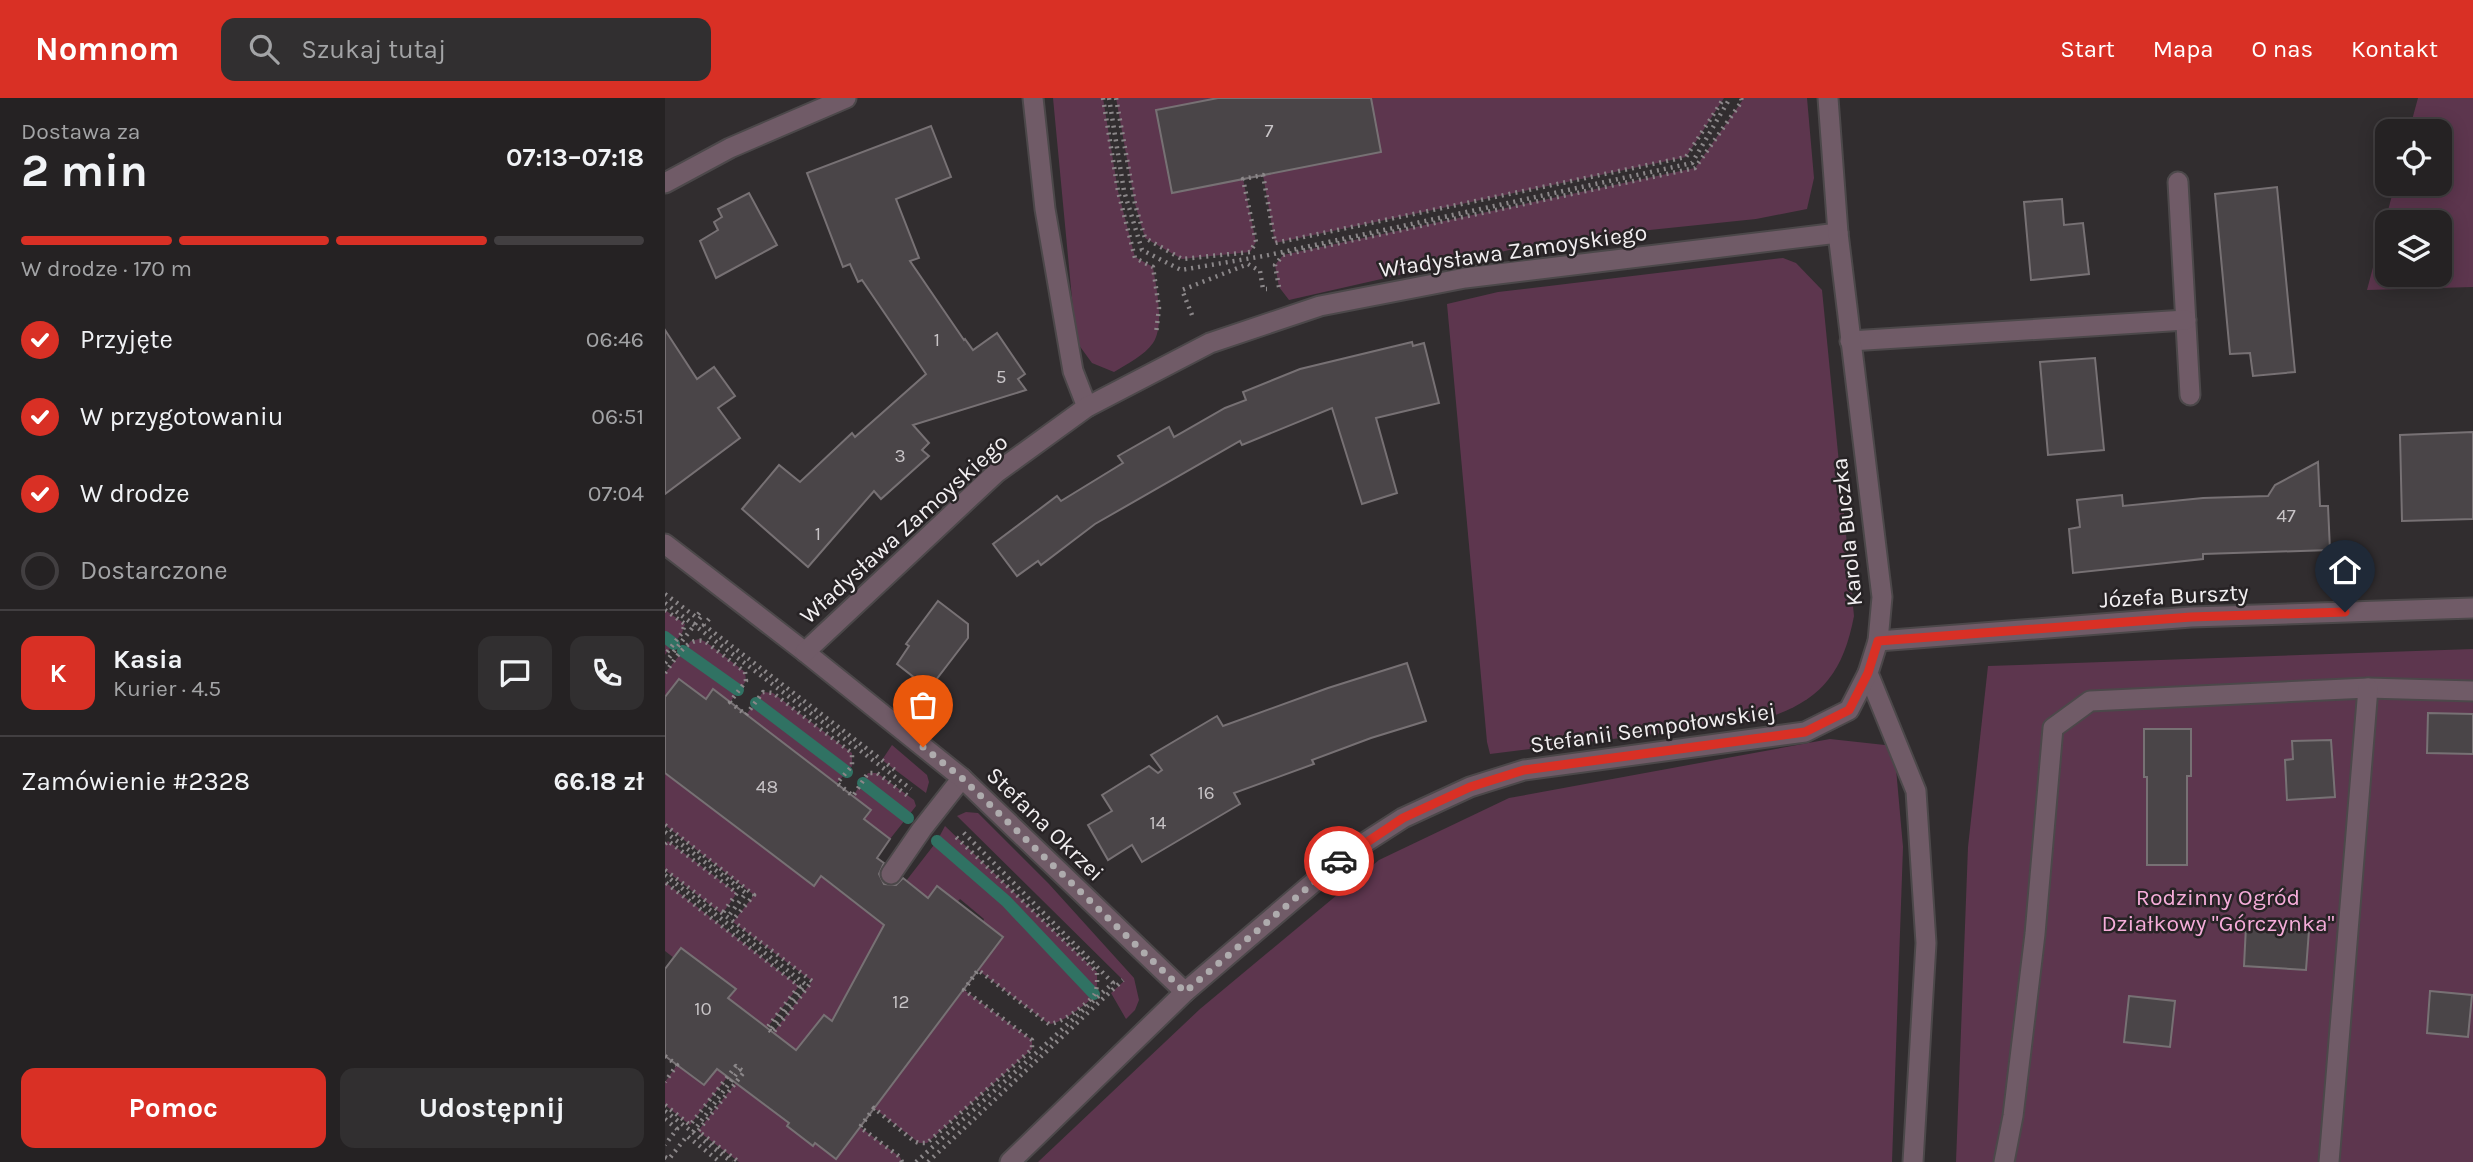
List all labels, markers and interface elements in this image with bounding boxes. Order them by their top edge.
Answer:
search box [221,18,711,81]
text: Nomnom [35,30,179,68]
icon: search [245,30,283,68]
text: Szukaj tutaj [301,34,446,65]
text: Start [2060,35,2115,63]
text: Mapa [2153,35,2214,63]
text: O nas [2252,35,2313,63]
text: Kontakt [2351,35,2438,63]
text: Dostawa za [21,118,141,145]
map controls [2375,119,2452,287]
button: locate [2375,119,2452,196]
house number: 7 [1265,120,1274,142]
text: 07:13–07:18 [506,142,644,173]
text: 2 min [21,144,148,198]
button: layers [2375,210,2452,287]
street label: Władysława Zamoyskiego [1377,219,1649,283]
text: W drodze · 170 m [21,255,192,282]
icon: check [21,321,59,359]
text: Przyjęte [80,324,173,355]
text: 06:46 [586,326,644,353]
house number: 1 [934,329,940,351]
house number: 5 [996,366,1006,388]
icon: check [21,398,59,436]
text: W przygotowaniu [80,401,283,432]
text: 06:51 [591,403,644,430]
street label: Władysława Zamoyskiego [795,429,1013,629]
house number: 3 [894,445,906,467]
street label: Karola Buczka [1826,457,1868,607]
icon: check [21,475,59,513]
text: W drodze [80,478,190,509]
text: 07:04 [588,480,644,507]
house number: 47 [2276,505,2296,527]
house number: 1 [815,523,821,545]
pin [2315,540,2375,612]
icon: home [2326,551,2364,589]
text: Dostarczone [80,555,228,586]
street label: Józefa Burszty [2099,579,2250,613]
button: chat [478,636,552,710]
button: phone [570,636,644,710]
text: Kasia [113,644,183,675]
text: K [49,658,67,689]
text: Kurier · 4.5 [113,675,221,702]
pin [893,675,953,747]
icon: bag [904,686,942,724]
street label: Stefanii Sempołowskiej [1528,697,1778,759]
street label: Stefana Okrzei [981,761,1109,887]
text: Zamówienie #2328 [21,766,250,797]
text: 66.18 zł [553,766,644,797]
house number: 48 [756,776,778,798]
house number: 16 [1197,782,1215,804]
house number: 14 [1150,812,1167,834]
courier [1304,826,1374,896]
icon: car [1320,842,1358,880]
park label: Rodzinny Ogród Działkowy "Górczynka" [2101,884,2335,937]
house number: 12 [892,991,910,1013]
house number: 10 [694,998,712,1020]
button: Pomoc [21,1068,326,1148]
button: Udostępnij [340,1068,644,1148]

